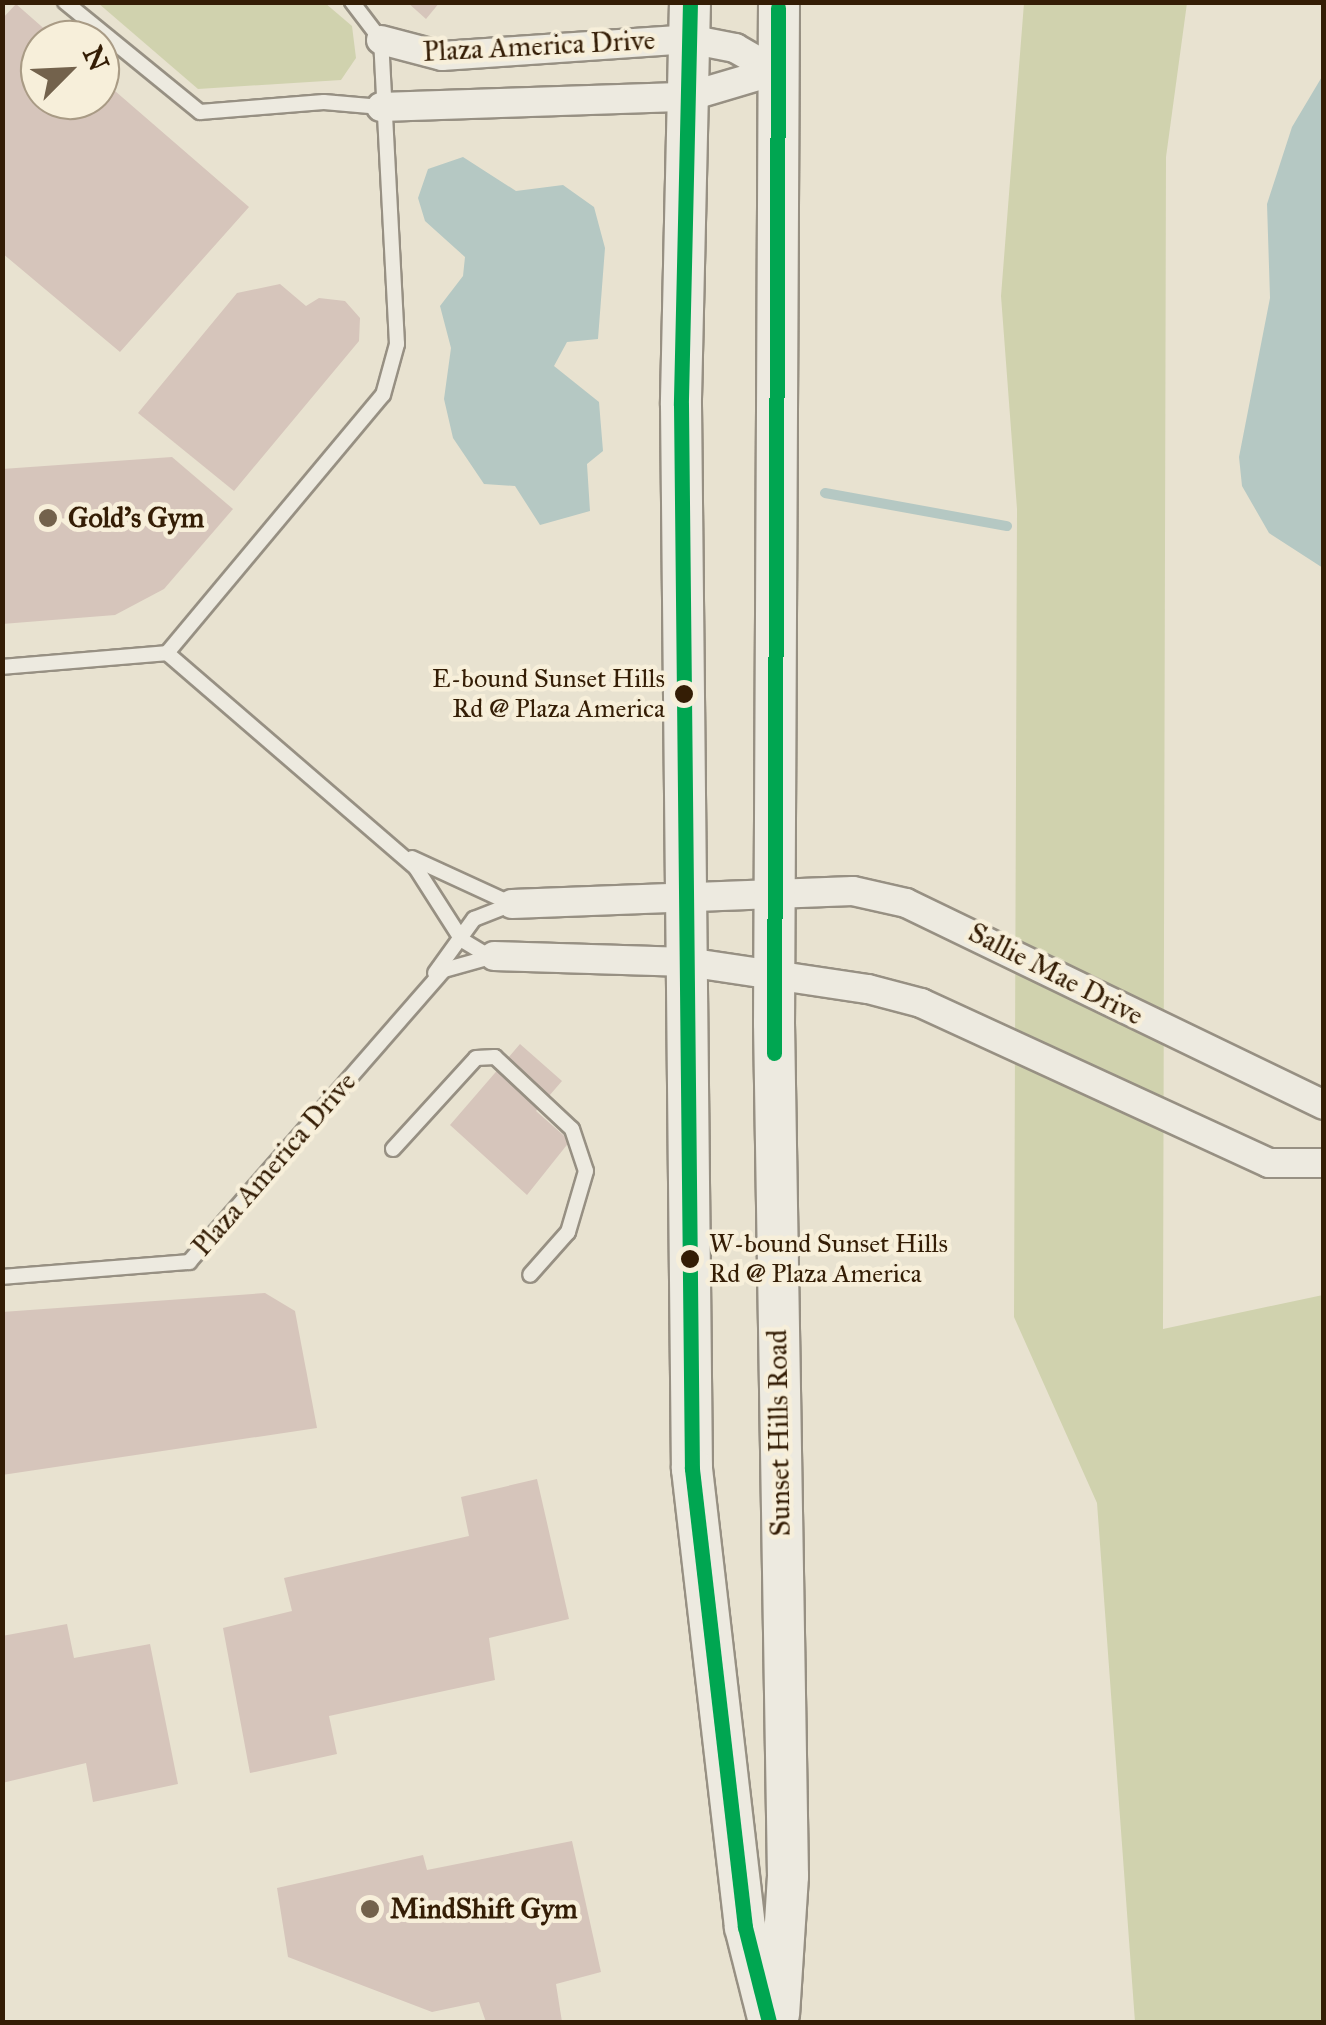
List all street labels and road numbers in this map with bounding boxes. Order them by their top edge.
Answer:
street label: Plaza America Drive [422,23,656,69]
street label: Sallie Mae Drive [963,916,1149,1032]
street label: Plaza America Drive [185,1065,363,1263]
street label: Sunset Hills Road [760,1329,798,1537]

